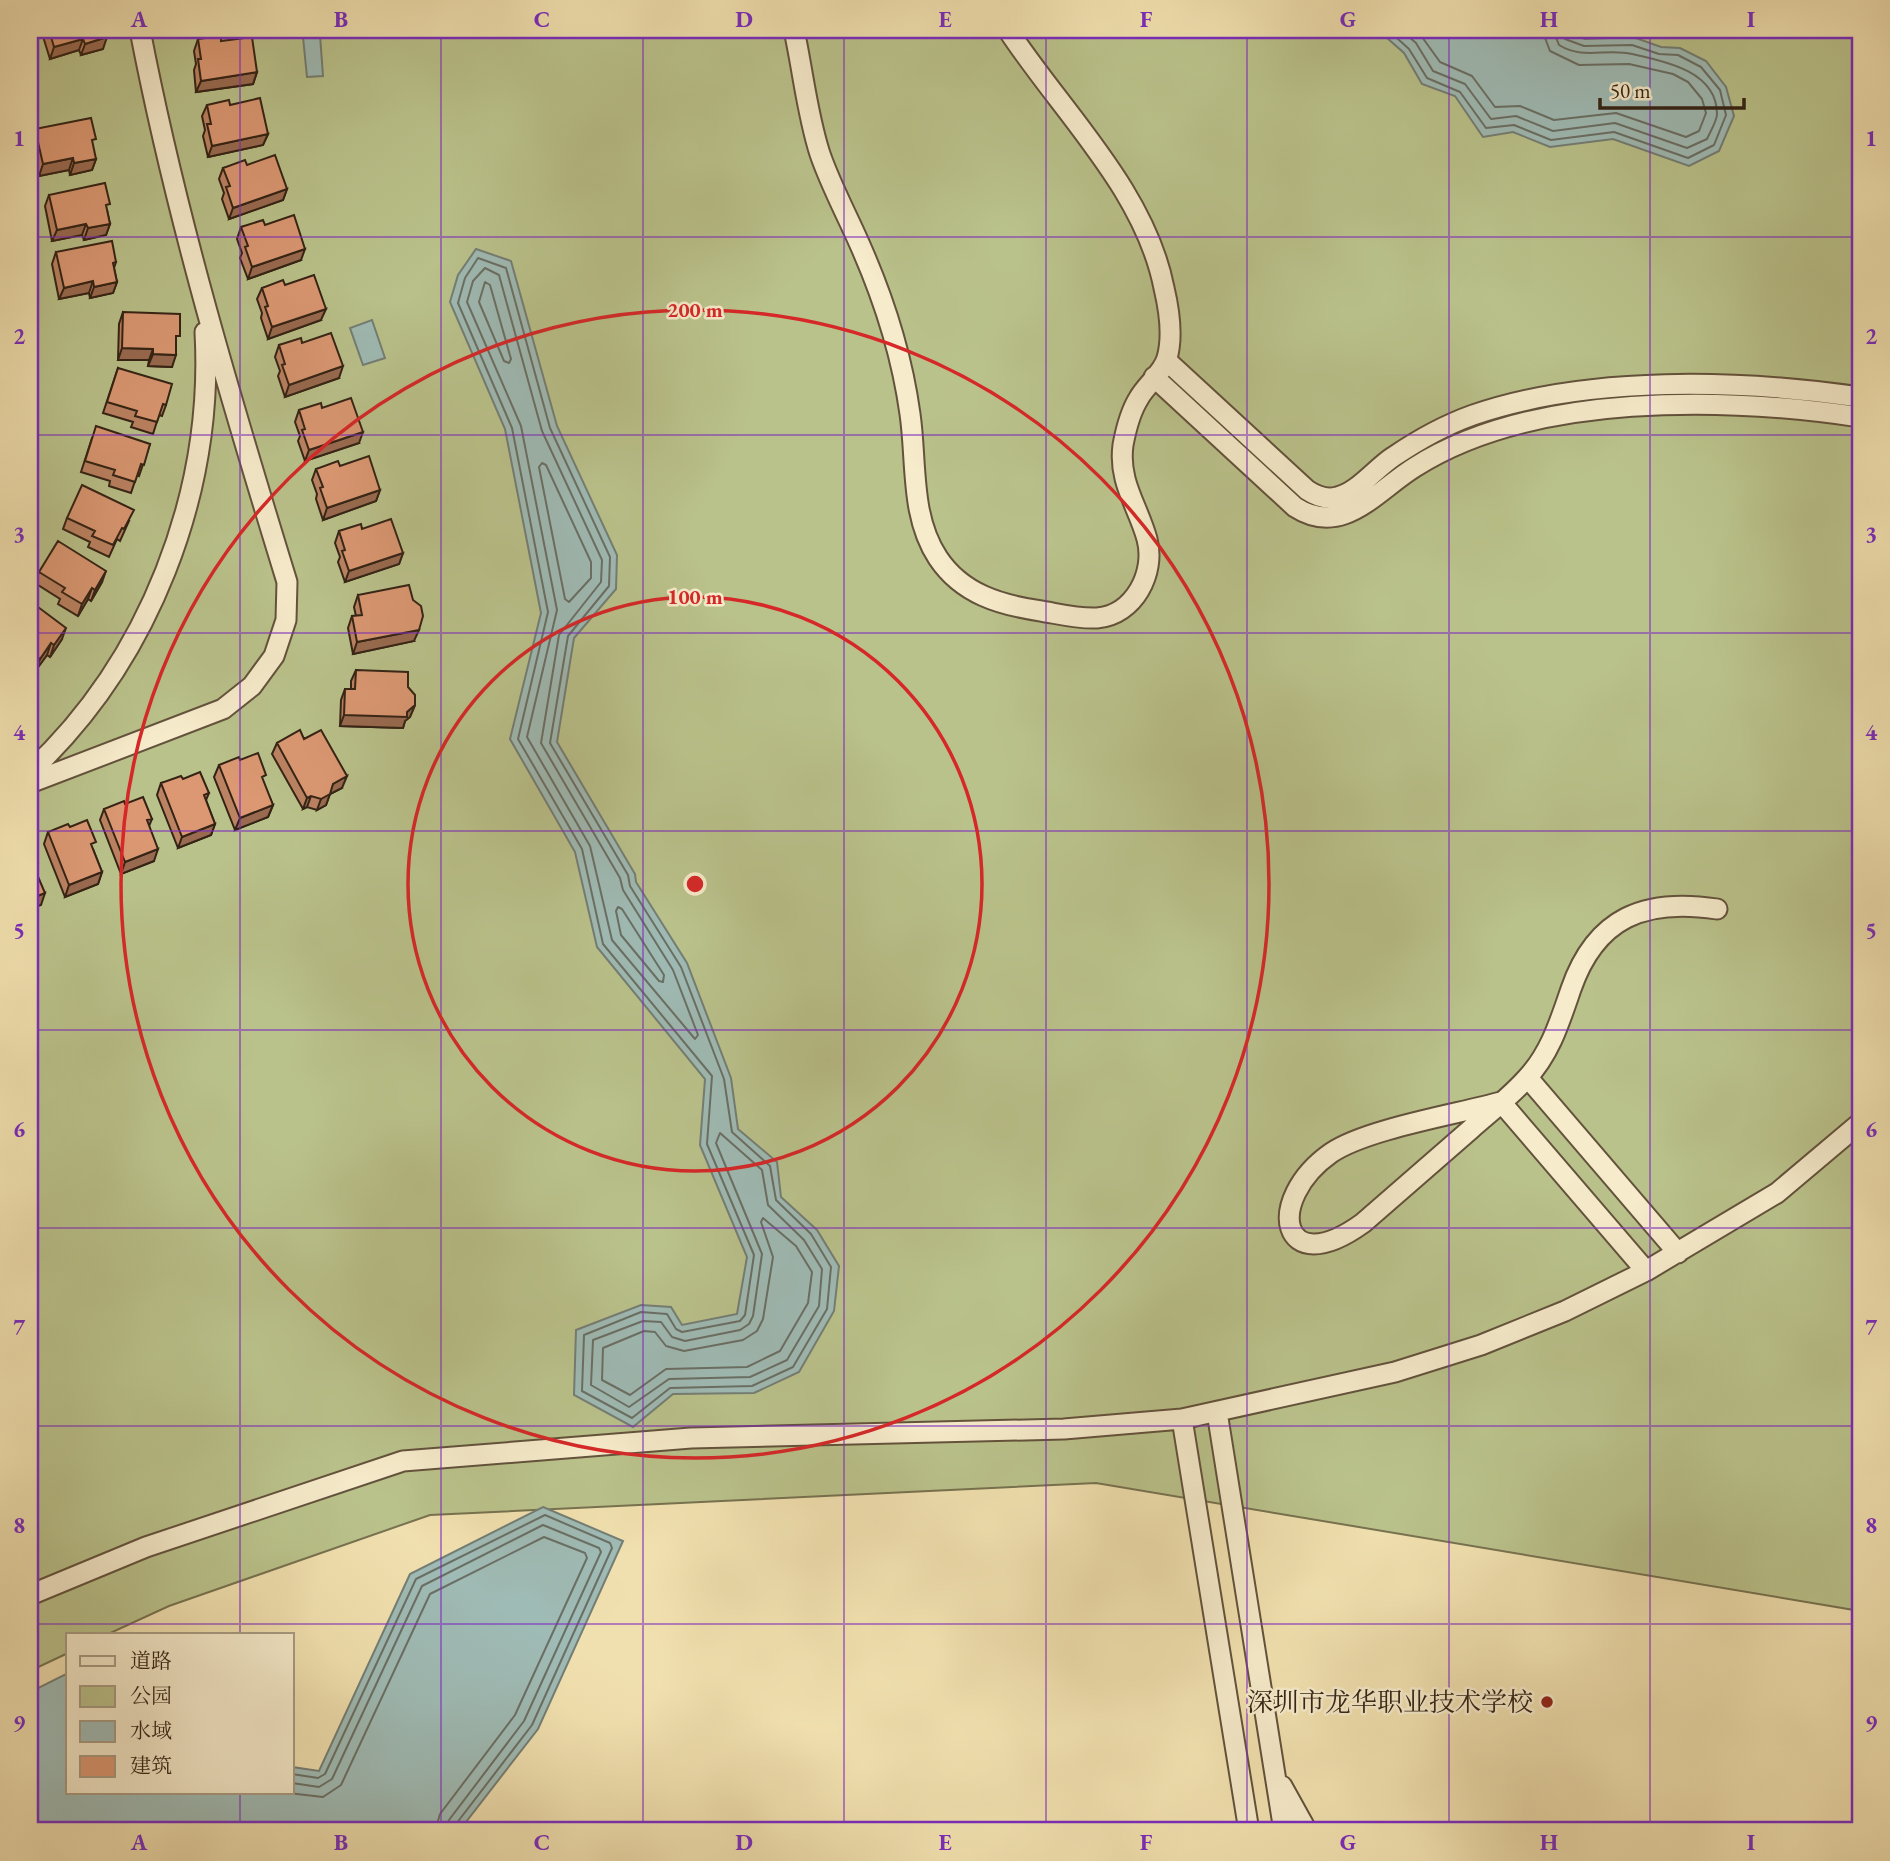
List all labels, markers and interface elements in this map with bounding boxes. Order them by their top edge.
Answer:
text: A [130,4,148,34]
text: B [334,4,348,34]
text: C [534,4,550,34]
text: D [735,4,753,34]
text: E [938,4,952,34]
text: F [1140,4,1153,34]
text: G [1340,4,1356,34]
text: H [1540,4,1558,34]
text: I [1747,4,1755,34]
scale bar [1600,66,1743,110]
text: 50 m [1610,77,1651,104]
text: 1 [13,123,25,153]
text: 1 [1865,123,1877,153]
text: 200 m [667,296,723,323]
text: 2 [13,321,25,351]
text: 2 [1865,321,1877,351]
text: 3 [13,519,25,549]
text: 3 [1865,519,1877,549]
text: 100 m [667,583,723,610]
text: 4 [13,717,26,747]
text: 4 [1865,717,1878,747]
centre of rings [683,872,707,896]
text: 5 [13,915,25,945]
text: 5 [1865,915,1877,945]
text: 6 [13,1114,25,1144]
text: 6 [1865,1114,1877,1144]
text: 7 [13,1312,26,1342]
text: 7 [1865,1312,1878,1342]
text: 8 [13,1510,25,1540]
text: 8 [1865,1510,1877,1540]
legend [66,1633,294,1794]
text: 道路 [130,1647,172,1674]
text: 公园 [130,1682,172,1709]
place label: 深圳市龙华职业技术学校 [1247,1685,1533,1719]
marker: 深圳市龙华职业技术学校 [1539,1694,1555,1710]
text: 9 [13,1708,25,1738]
text: 9 [1865,1708,1877,1738]
text: 水域 [130,1717,172,1744]
text: 建筑 [130,1752,172,1779]
text: A [130,1827,148,1857]
text: B [334,1827,348,1857]
text: C [534,1827,550,1857]
text: D [735,1827,753,1857]
text: E [938,1827,952,1857]
text: F [1140,1827,1153,1857]
text: G [1340,1827,1356,1857]
text: H [1540,1827,1558,1857]
text: I [1747,1827,1755,1857]

